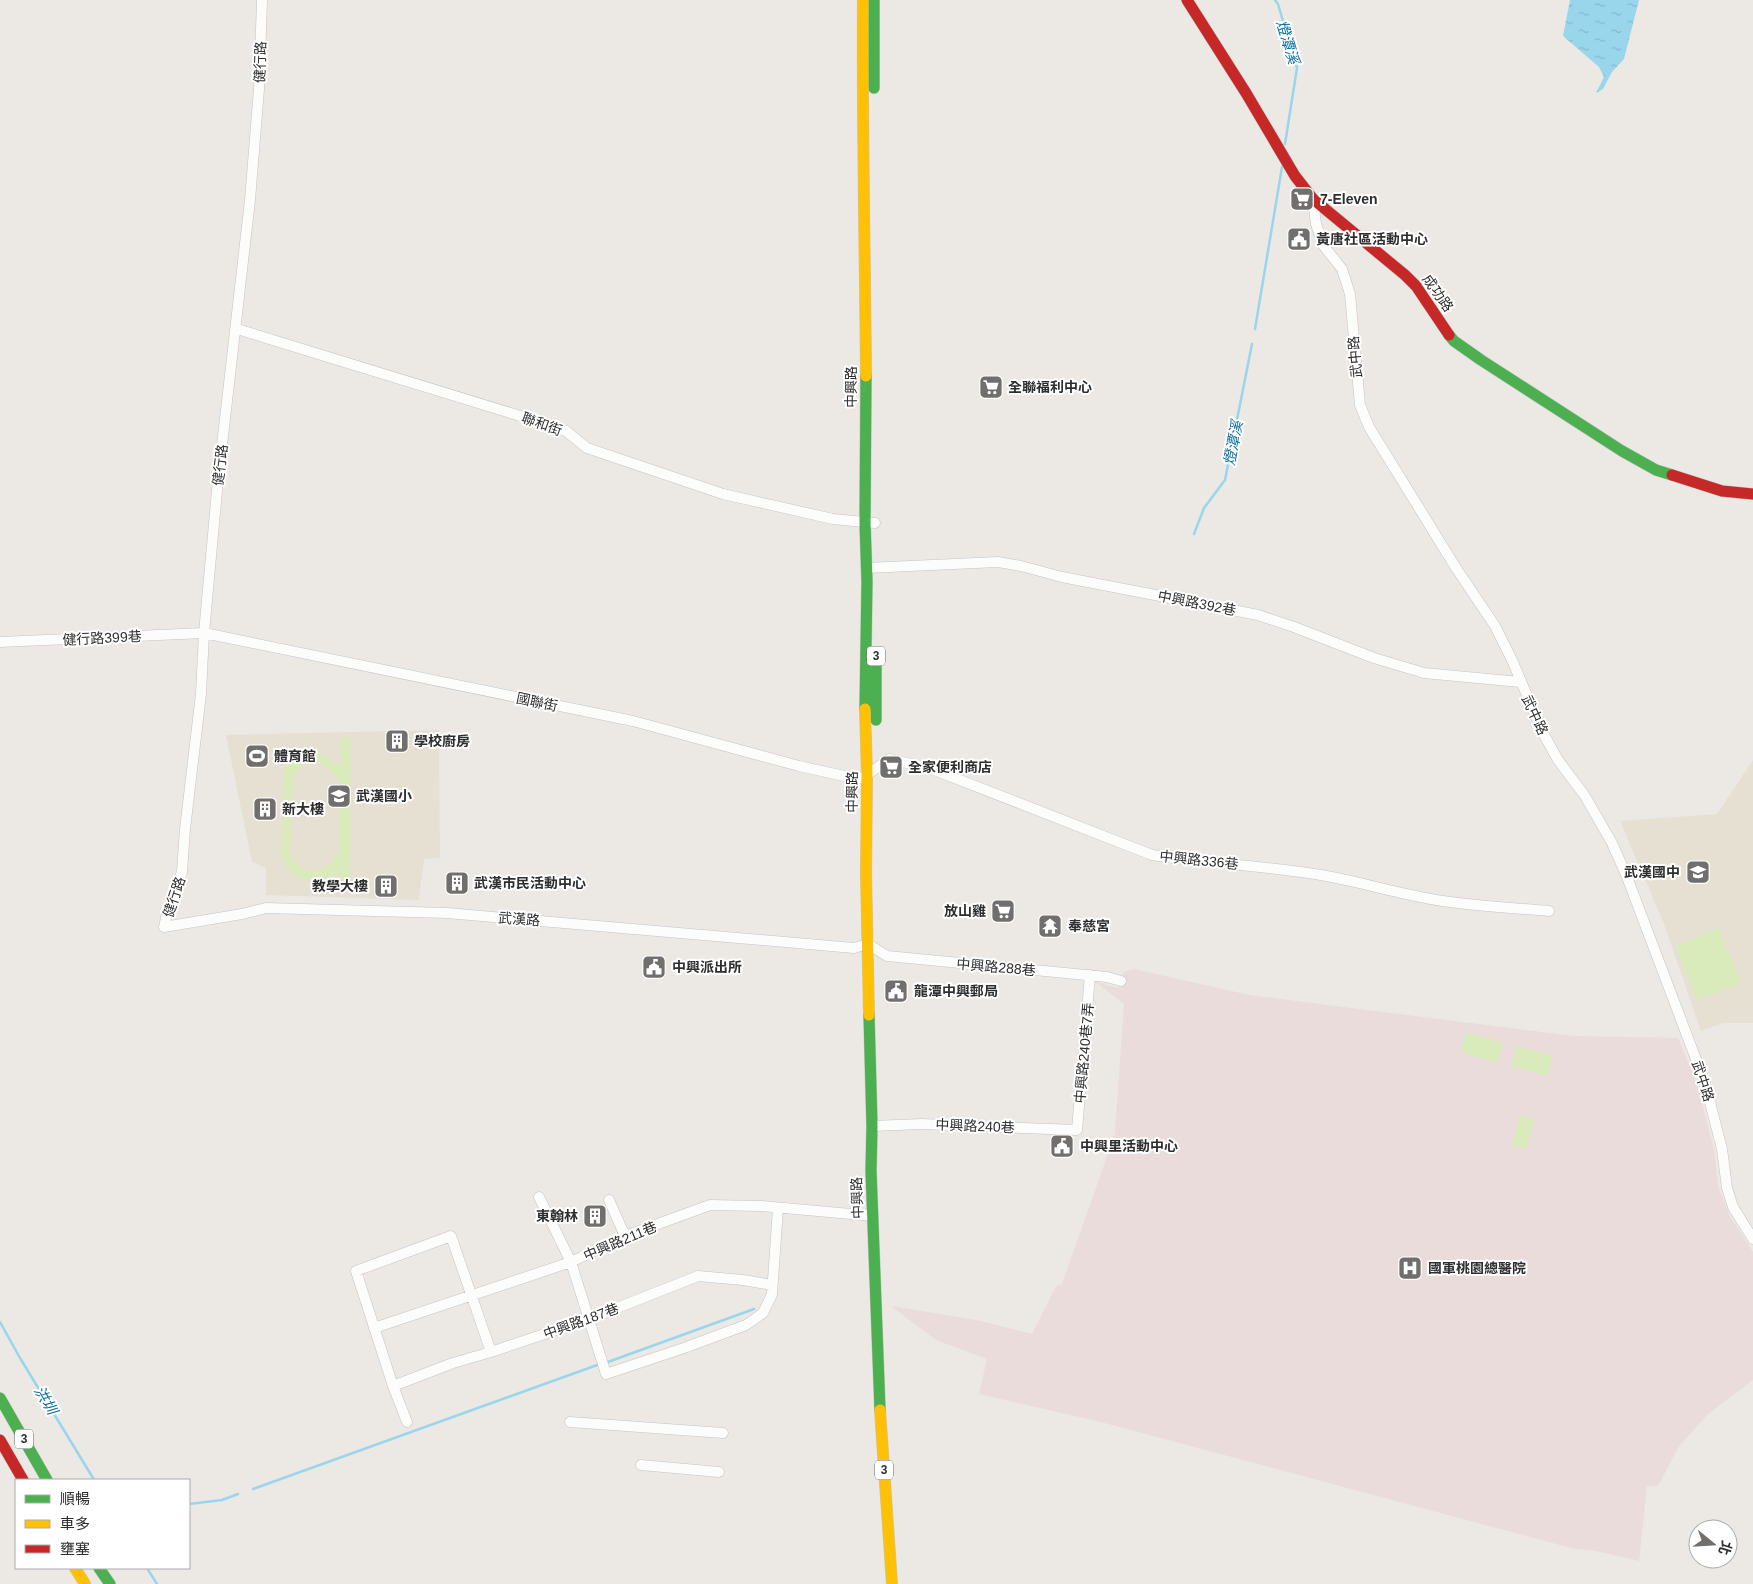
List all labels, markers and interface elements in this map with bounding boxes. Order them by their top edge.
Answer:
water label: 燈潭溪 [1273,18,1303,68]
street label: 健行路 [251,41,269,83]
supermarket icon: 7-Eleven [1289,186,1315,212]
place label: 7-Eleven [1320,191,1378,207]
public building icon: 黃唐社區活動中心 [1286,226,1312,252]
place label: 黃唐社區活動中心 [1316,231,1428,247]
street label: 成功路 [1419,271,1457,315]
street label: 武中路 [1345,335,1365,379]
street label: 中興路 [843,366,859,408]
supermarket icon: 全聯福利中心 [978,374,1004,400]
place label: 全聯福利中心 [1008,379,1092,395]
street label: 聯和街 [520,409,564,439]
water label: 燈潭溪 [1220,417,1246,467]
street label: 健行路 [210,443,230,487]
street label: 中興路392巷 [1157,588,1237,618]
street label: 健行路399巷 [62,628,142,648]
road number: 3 [867,646,885,666]
street label: 國聯街 [515,690,559,714]
street label: 武中路 [1519,693,1551,737]
building icon: 學校廚房 [384,728,410,754]
place label: 學校廚房 [414,733,470,749]
sports icon: 體育館 [244,743,270,769]
place label: 體育館 [274,748,316,764]
supermarket icon: 全家便利商店 [878,754,904,780]
place label: 全家便利商店 [908,759,992,775]
street label: 中興路 [844,771,860,813]
school or university icon: 武漢國小 [326,783,352,809]
place label: 武漢國小 [356,788,412,804]
building icon: 新大樓 [252,796,278,822]
place label: 新大樓 [282,801,324,817]
street label: 中興路336巷 [1159,848,1239,872]
school or university icon: 武漢國中 [1685,859,1711,885]
place label: 武漢國中 [1624,864,1680,880]
building icon: 武漢市民活動中心 [444,870,470,896]
building icon: 教學大樓 [373,873,399,899]
street label: 健行路 [160,875,188,919]
place label: 武漢市民活動中心 [474,875,586,891]
place label: 教學大樓 [312,878,368,894]
supermarket icon: 放山雞 [990,898,1016,924]
place label: 放山雞 [944,903,986,919]
street label: 武漢路 [497,910,541,928]
temple icon: 奉慈宮 [1037,913,1063,939]
place label: 奉慈宮 [1068,918,1110,934]
public building icon: 中興派出所 [641,954,667,980]
street label: 中興路288巷 [956,956,1036,978]
place label: 中興派出所 [672,959,742,975]
public building icon: 龍潭中興郵局 [883,978,909,1004]
place label: 龍潭中興郵局 [914,983,998,999]
street label: 中興路240巷7弄 [1072,1002,1096,1104]
street label: 武中路 [1689,1059,1717,1103]
street label: 中興路240巷 [935,1117,1015,1135]
public building icon: 中興里活動中心 [1049,1133,1075,1159]
place label: 中興里活動中心 [1080,1138,1178,1154]
street label: 中興路 [848,1177,866,1219]
building icon: 東翰林 [582,1203,608,1229]
place label: 東翰林 [536,1208,578,1224]
street label: 中興路211巷 [581,1218,659,1264]
hospital icon: 國軍桃園總醫院 [1397,1255,1423,1281]
place label: 國軍桃園總醫院 [1428,1260,1526,1276]
street label: 中興路187巷 [541,1300,621,1342]
water label: 洪圳 [31,1383,62,1419]
road number: 3 [15,1430,33,1448]
road number: 3 [875,1460,893,1480]
legend [15,1479,190,1569]
text: 順暢 [60,1490,90,1507]
text: 車多 [60,1515,90,1532]
north arrow [1688,1519,1738,1569]
text: 北 [1716,1539,1735,1557]
text: 壅塞 [60,1540,90,1557]

